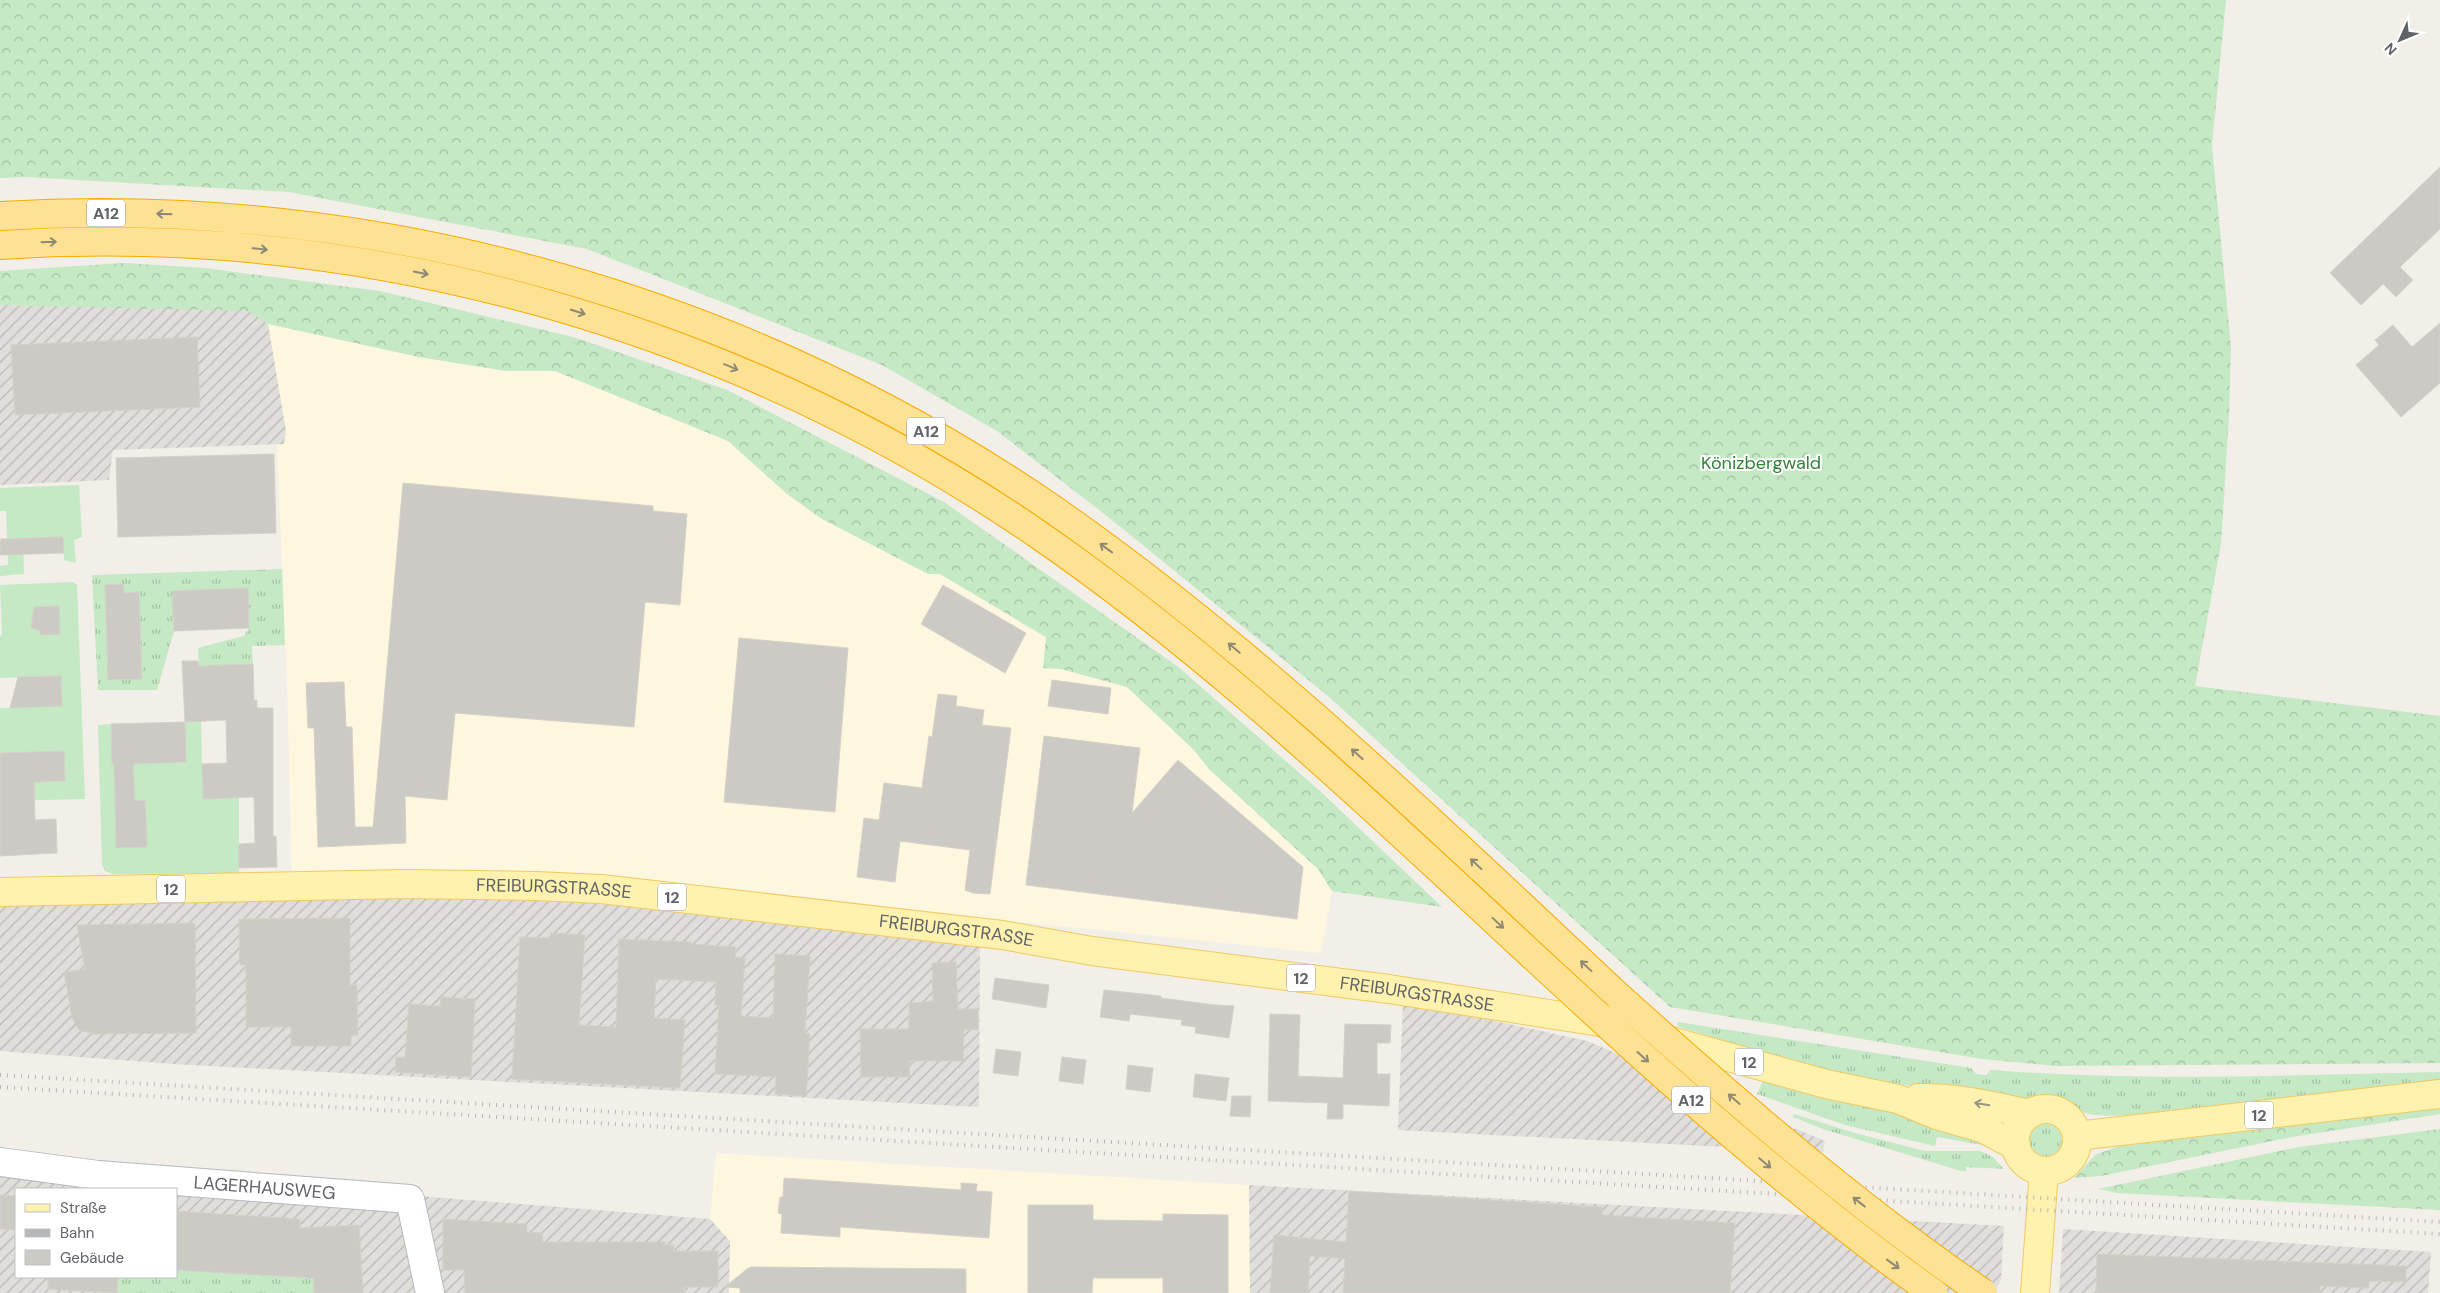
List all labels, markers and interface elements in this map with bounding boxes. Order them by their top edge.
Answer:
north arrow [2375,15,2425,65]
text: N [2381,39,2401,59]
road number: A12 [87,200,125,227]
one-way arrow [156,210,172,219]
one-way arrow [40,238,56,247]
one-way arrow [252,244,268,254]
one-way arrow [412,269,428,278]
one-way arrow [570,308,586,318]
one-way arrow [723,363,738,372]
road number: A12 [907,418,945,444]
park label: Könizbergwald [1701,451,1821,475]
one-way arrow [1100,542,1113,553]
one-way arrow [1227,643,1240,654]
one-way arrow [1350,748,1363,760]
one-way arrow [1470,858,1483,870]
street label: FREIBURGSTRASSE [476,873,633,904]
road number: 12 [157,876,185,902]
road number: 12 [658,884,686,910]
street label: FREIBURGSTRASSE [878,909,1036,952]
one-way arrow [1491,917,1504,929]
one-way arrow [1579,960,1592,972]
road number: 12 [1287,964,1315,991]
street label: FREIBURGSTRASSE [1338,971,1496,1017]
road number: 12 [1735,1048,1763,1076]
one-way arrow [1636,1051,1649,1063]
road number: A12 [1672,1086,1710,1114]
one-way arrow [1727,1093,1740,1105]
one-way arrow [1974,1098,1990,1108]
road number: 12 [2245,1102,2273,1128]
one-way arrow [1759,1158,1772,1169]
street label: LAGERHAUSWEG [193,1170,336,1205]
legend [15,1188,178,1278]
one-way arrow [1853,1197,1866,1208]
text: Straße [60,1198,107,1218]
text: Bahn [60,1223,94,1243]
text: Gebäude [60,1248,124,1268]
one-way arrow [1886,1259,1900,1269]

